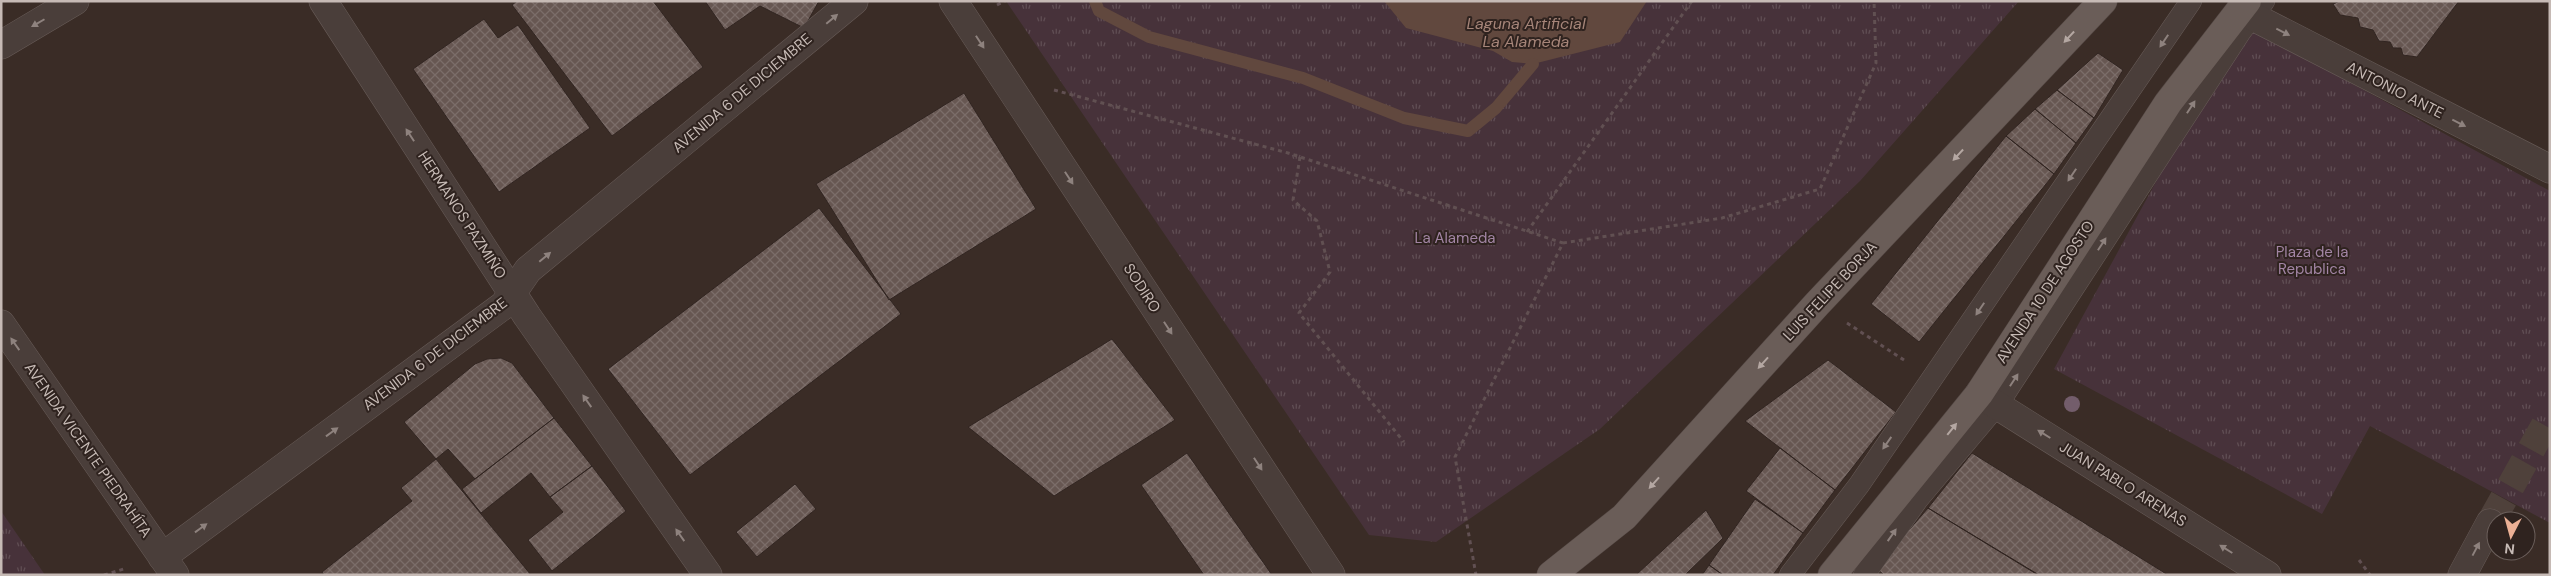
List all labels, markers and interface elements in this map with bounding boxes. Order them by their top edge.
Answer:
water label: Laguna Artificial La Alameda [1467,13,1586,52]
one-way arrow [825,14,838,25]
one-way arrow [32,18,45,27]
one-way arrow [2276,28,2291,36]
street label: AVENIDA 6 DE DICIEMBRE [668,29,816,157]
one-way arrow [2063,30,2075,42]
one-way arrow [975,35,985,49]
one-way arrow [2159,35,2169,48]
street label: ANTONIO ANTE [2343,57,2447,123]
one-way arrow [2186,101,2196,114]
one-way arrow [2452,119,2466,127]
one-way arrow [405,128,415,142]
street label: HERMANOS PAZMIÑO [413,147,511,283]
one-way arrow [1952,148,1964,160]
one-way arrow [2067,169,2077,182]
one-way arrow [1065,171,1074,185]
street label: AVENIDA 10 DE AGOSTO [1991,217,2099,367]
park label: La Alameda [1415,228,1495,248]
street label: LUIS FELIPE BORJA [1779,237,1881,345]
one-way arrow [2098,237,2107,250]
park label: Plaza de la Republica [2276,242,2348,279]
one-way arrow [538,251,551,262]
street label: SODIRO [1119,260,1165,316]
street label: AVENIDA 6 DE DICIEMBRE [359,293,511,415]
one-way arrow [1975,303,1985,316]
one-way arrow [1163,321,1173,335]
one-way arrow [10,337,20,351]
one-way arrow [1757,357,1769,369]
street label: AVENIDA VICENTE PIEDRAHÍTA [20,359,156,541]
one-way arrow [2009,373,2019,386]
one-way arrow [582,395,592,408]
one-way arrow [1946,423,1957,436]
one-way arrow [325,426,338,437]
one-way arrow [2038,429,2051,439]
one-way arrow [1882,436,1892,450]
street label: JUAN PABLO ARENAS [2056,437,2191,531]
one-way arrow [1253,457,1262,471]
one-way arrow [1648,477,1660,489]
north arrow [2486,511,2536,561]
one-way arrow [194,523,208,533]
one-way arrow [675,528,685,542]
one-way arrow [1887,529,1898,542]
text: N [2504,539,2516,558]
one-way arrow [2472,541,2480,556]
one-way arrow [2219,544,2233,553]

